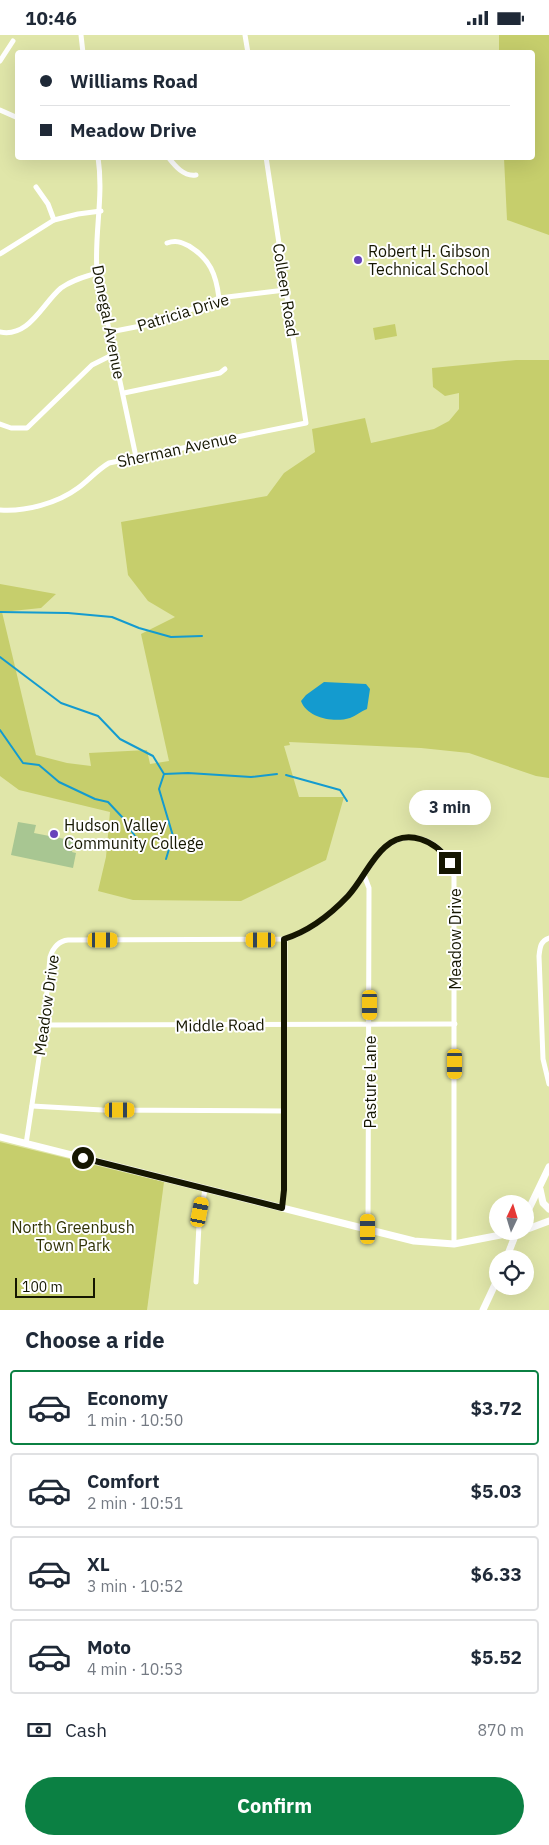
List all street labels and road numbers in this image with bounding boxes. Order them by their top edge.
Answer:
street label: Colleen Road [269,242,303,338]
street label: Donegal Avenue [88,263,130,381]
street label: Patricia Drive [135,288,232,335]
street label: Sherman Avenue [115,427,239,471]
street label: Meadow Drive [445,888,465,990]
street label: Meadow Drive [29,953,63,1057]
street label: Middle Road [175,1014,265,1036]
street label: Pasture Lane [360,1035,380,1129]

